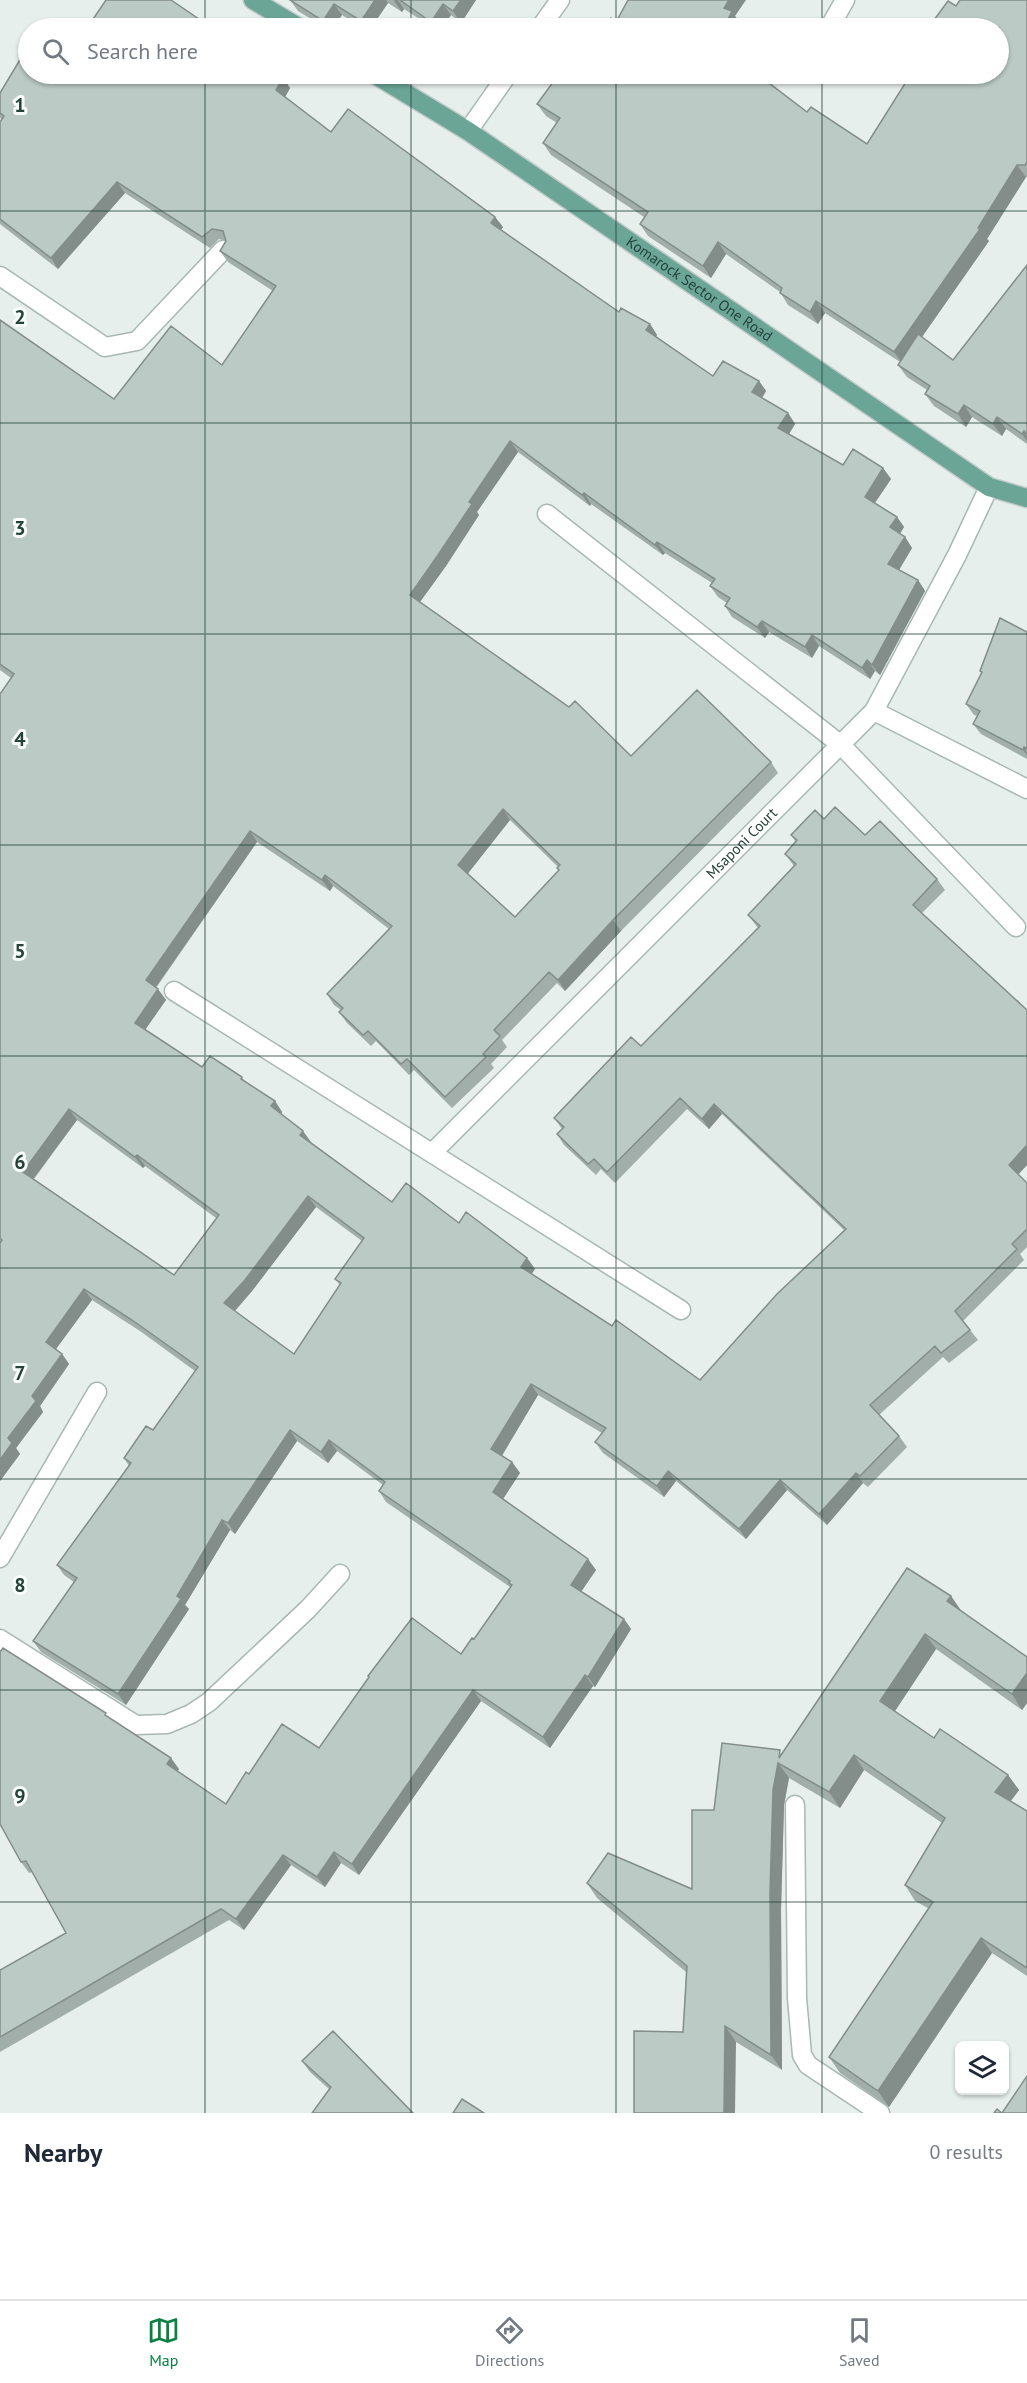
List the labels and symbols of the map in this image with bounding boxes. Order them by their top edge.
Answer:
text: 1 [14,92,26,118]
street label: Komarock Sector One Road [623,232,776,345]
text: 2 [14,304,26,330]
text: 3 [14,515,26,541]
text: 4 [14,726,26,752]
street label: Msaponi Court [702,803,781,883]
text: 5 [14,938,26,964]
text: 6 [14,1149,26,1175]
text: 7 [14,1360,26,1386]
text: 8 [14,1572,26,1598]
text: 9 [14,1783,26,1809]

